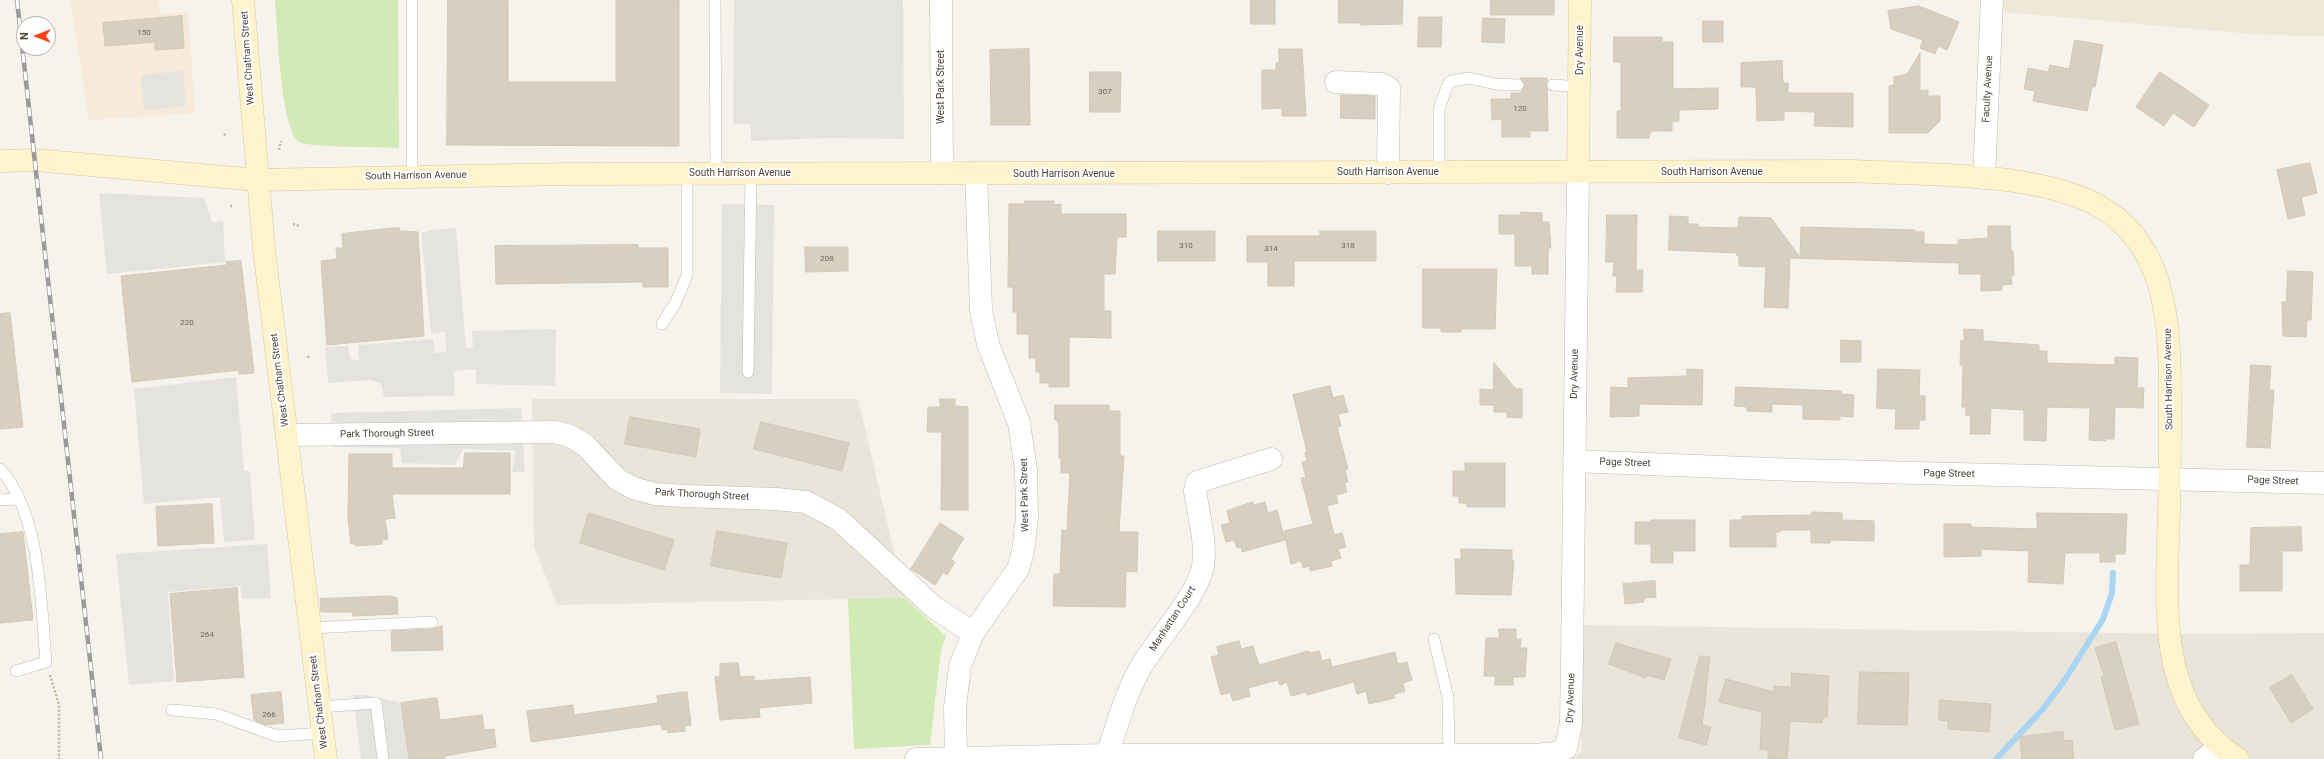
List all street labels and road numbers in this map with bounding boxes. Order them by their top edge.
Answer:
street label: West Chatham Street [239,11,257,105]
street label: Dry Avenue [1574,25,1586,75]
street label: West Park Street [935,50,947,124]
street label: Faculty Avenue [1980,55,1996,123]
street label: South Harrison Avenue [1337,166,1439,178]
street label: South Harrison Avenue [1661,166,1763,178]
street label: South Harrison Avenue [689,167,791,179]
street label: South Harrison Avenue [1013,168,1115,180]
street label: South Harrison Avenue [365,169,467,183]
street label: South Harrison Avenue [2162,328,2176,430]
street label: West Chatham Street [268,332,292,428]
street label: Dry Avenue [1569,349,1581,399]
street label: Park Thorough Street [340,427,434,441]
street label: Page Street [1599,456,1651,470]
street label: West Park Street [1018,458,1032,532]
street label: Page Street [1923,468,1975,480]
street label: Page Street [2247,474,2299,488]
street label: Park Thorough Street [655,487,749,503]
street label: Manhattan Court [1147,584,1199,654]
street label: West Chatham Street [307,654,331,750]
street label: Dry Avenue [1564,673,1578,723]

